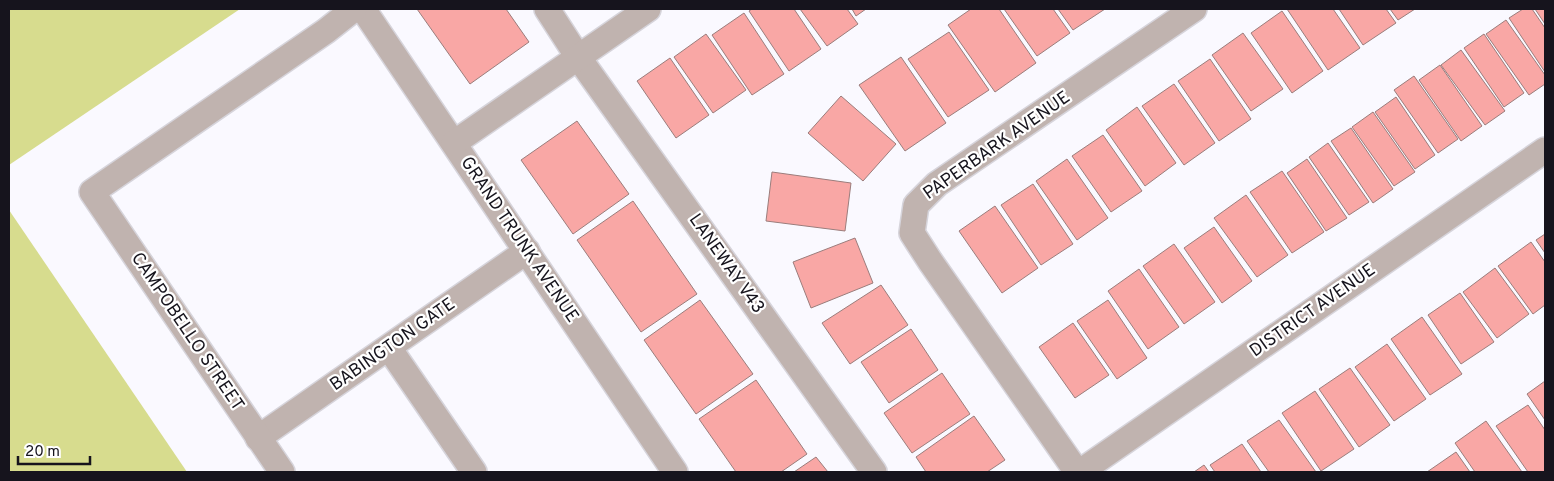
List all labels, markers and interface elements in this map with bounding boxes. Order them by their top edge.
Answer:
street label: PAPERBARK AVENUE [919,87,1075,205]
street label: GRAND TRUNK AVENUE [455,153,583,327]
street label: LANEWAY V43 [683,210,769,318]
street label: CAMPOBELLO STREET [125,248,249,416]
street label: DISTRICT AVENUE [1246,259,1380,363]
street label: BABINGTON GATE [326,293,460,397]
scale bar [18,434,90,466]
text: 20 m [25,443,60,462]

